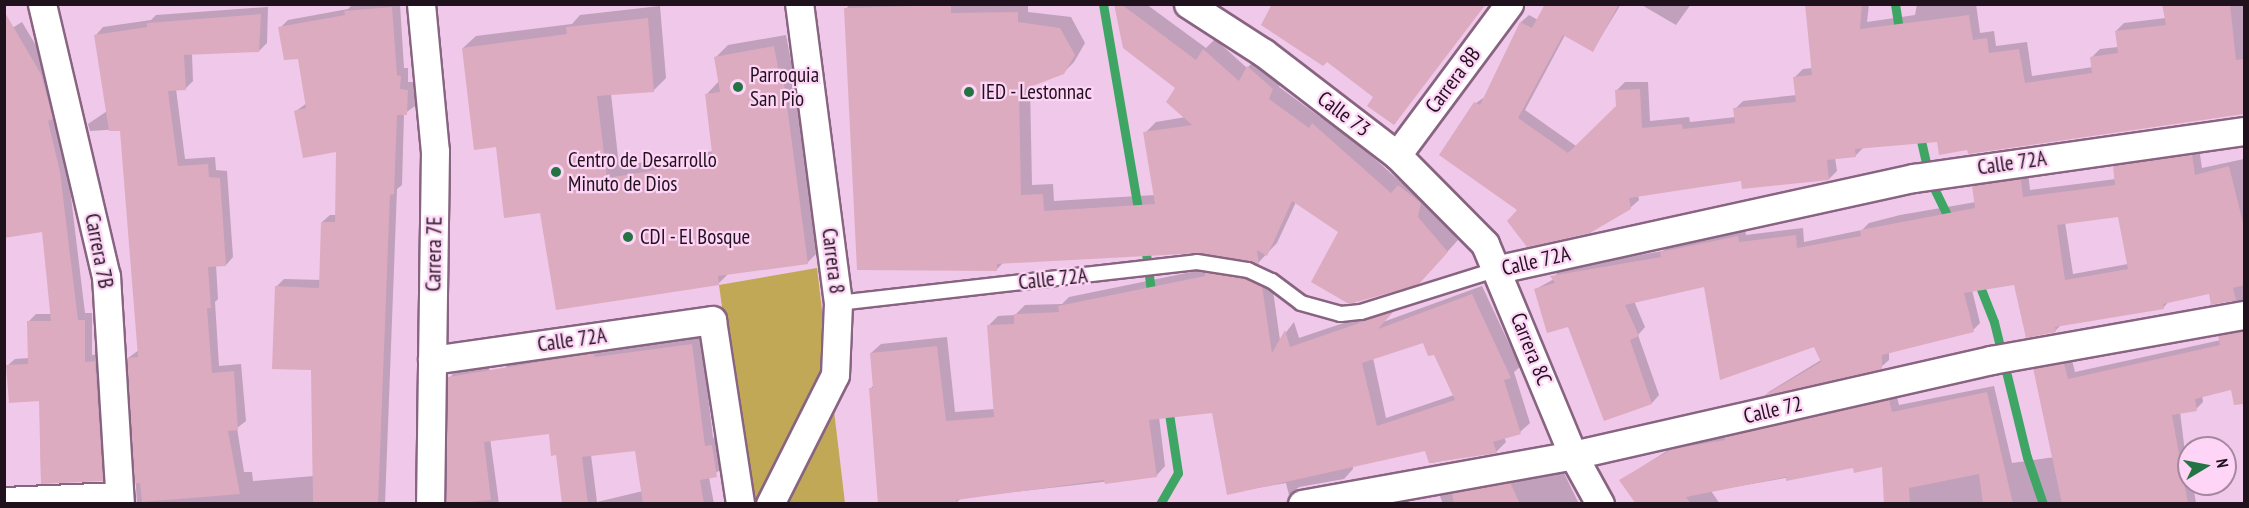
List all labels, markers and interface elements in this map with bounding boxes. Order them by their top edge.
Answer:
street label: Carrera 8B [1420,42,1486,118]
place label: Parroquia San Pio [750,62,819,112]
place label: IED - Lestonnac [981,79,1093,105]
marker: Parroquia San Pio [731,80,745,94]
marker: IED - Lestonnac [962,85,976,99]
street label: Calle 73 [1313,86,1375,142]
street label: Calle 72A [1976,146,2048,180]
place label: Centro de Desarrollo Minuto de Dios [568,147,717,197]
marker: Centro de Desarrollo Minuto de Dios [549,165,563,179]
street label: Carrera 7B [79,211,119,291]
street label: Carrera 7E [421,216,447,292]
place label: CDI - El Bosque [640,224,752,250]
street label: Carrera 8 [816,227,850,295]
marker: CDI - El Bosque [621,230,635,244]
street label: Calle 72A [1499,241,1573,281]
street label: Calle 72A [1017,263,1089,295]
street label: Carrera 8C [1505,309,1557,389]
street label: Calle 72A [536,323,608,357]
street label: Calle 72 [1741,391,1805,429]
north arrow [2177,436,2237,496]
text: N [2212,457,2233,469]

